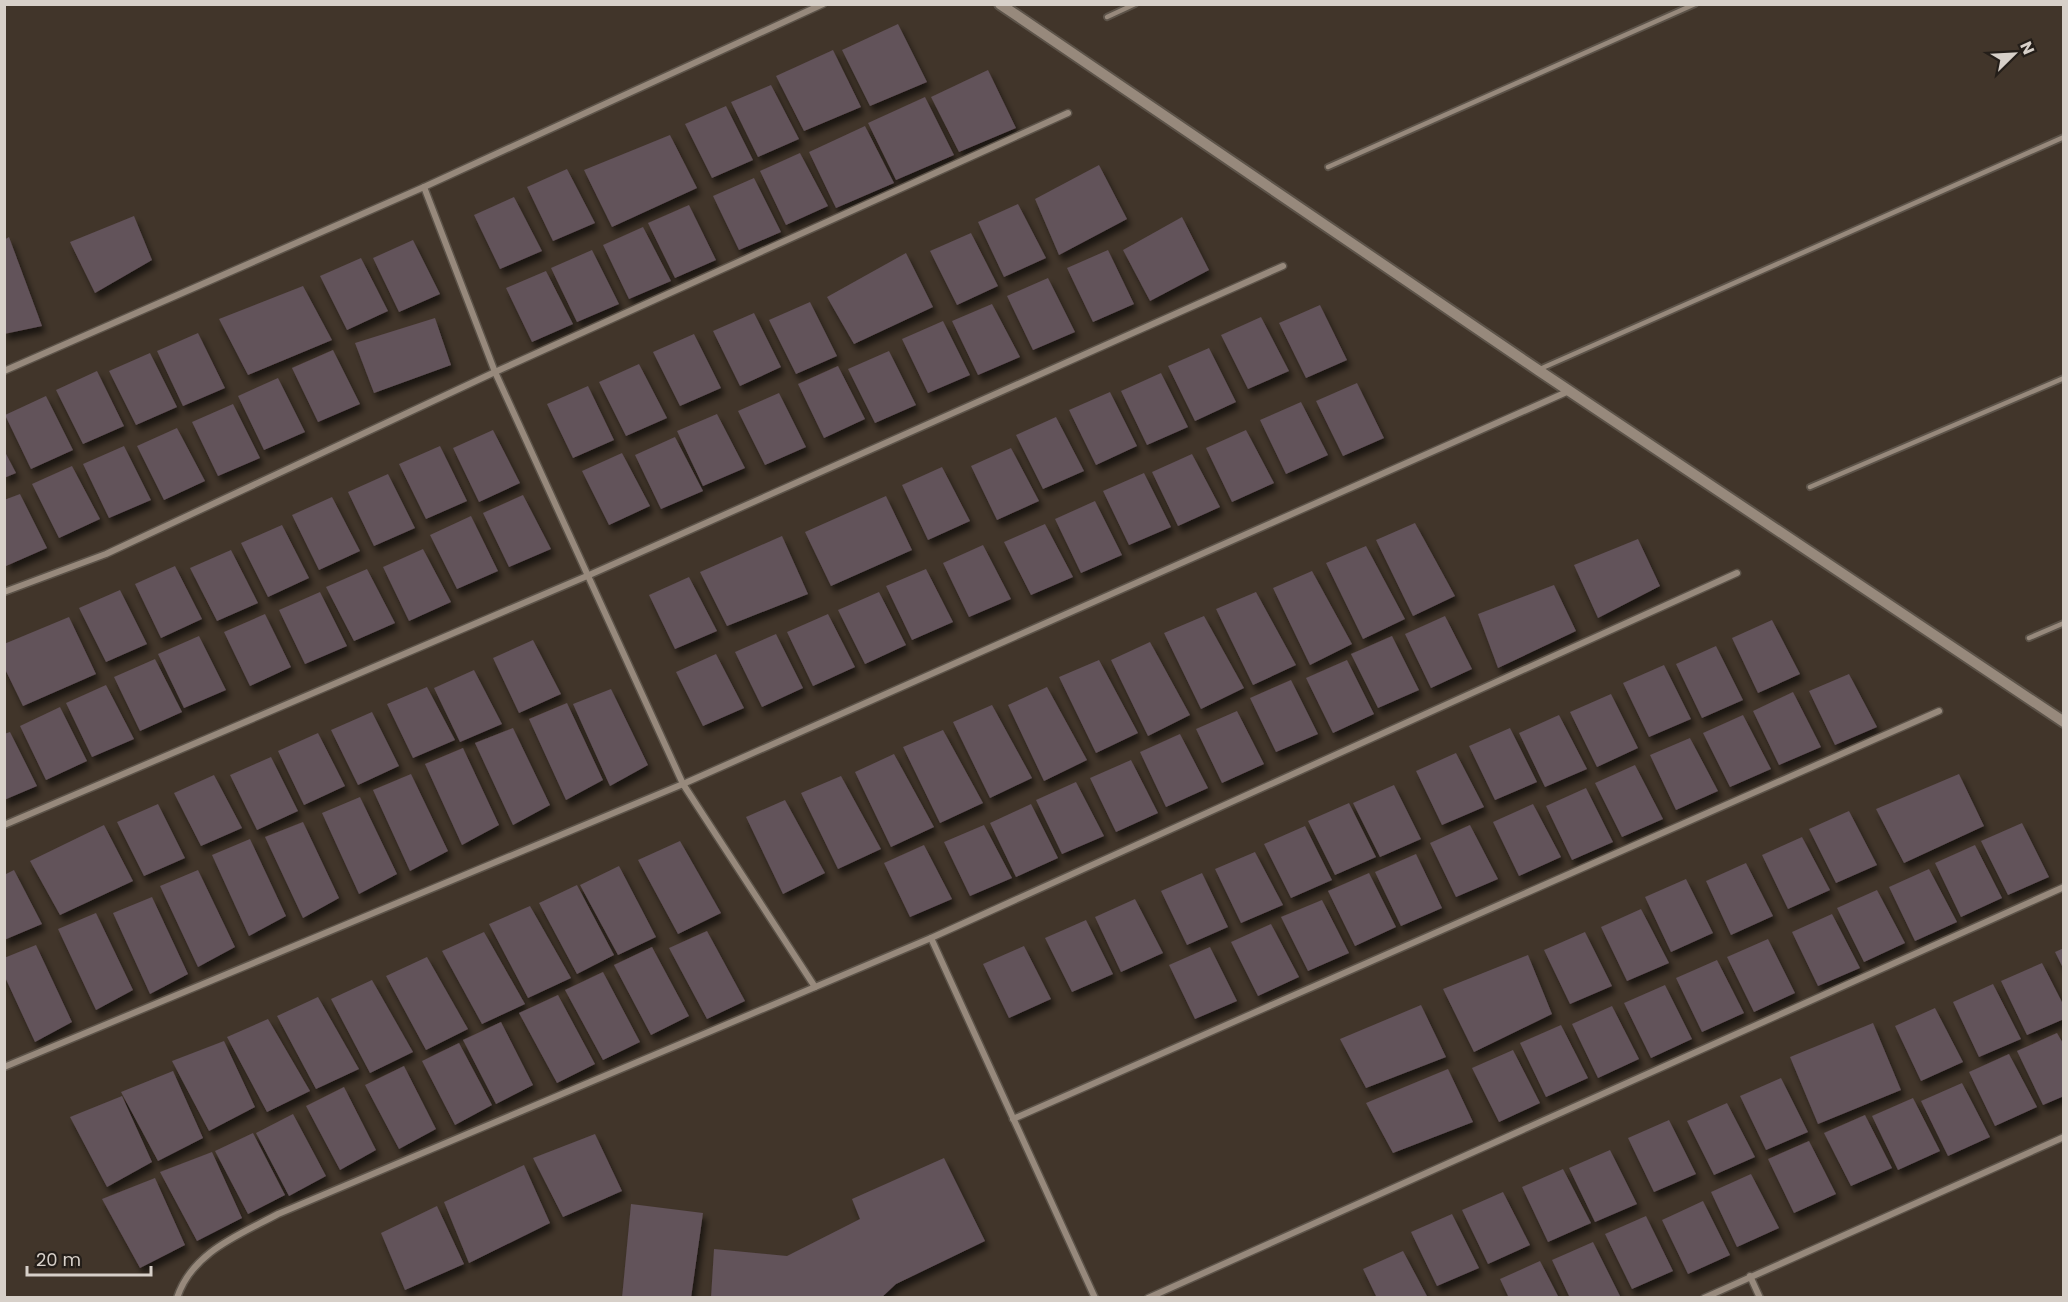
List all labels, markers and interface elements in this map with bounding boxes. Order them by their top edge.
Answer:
north arrow [1984,24,2044,84]
text: N [2014,38,2040,58]
scale bar [27,1239,152,1277]
text: 20 m [36,1247,81,1272]

